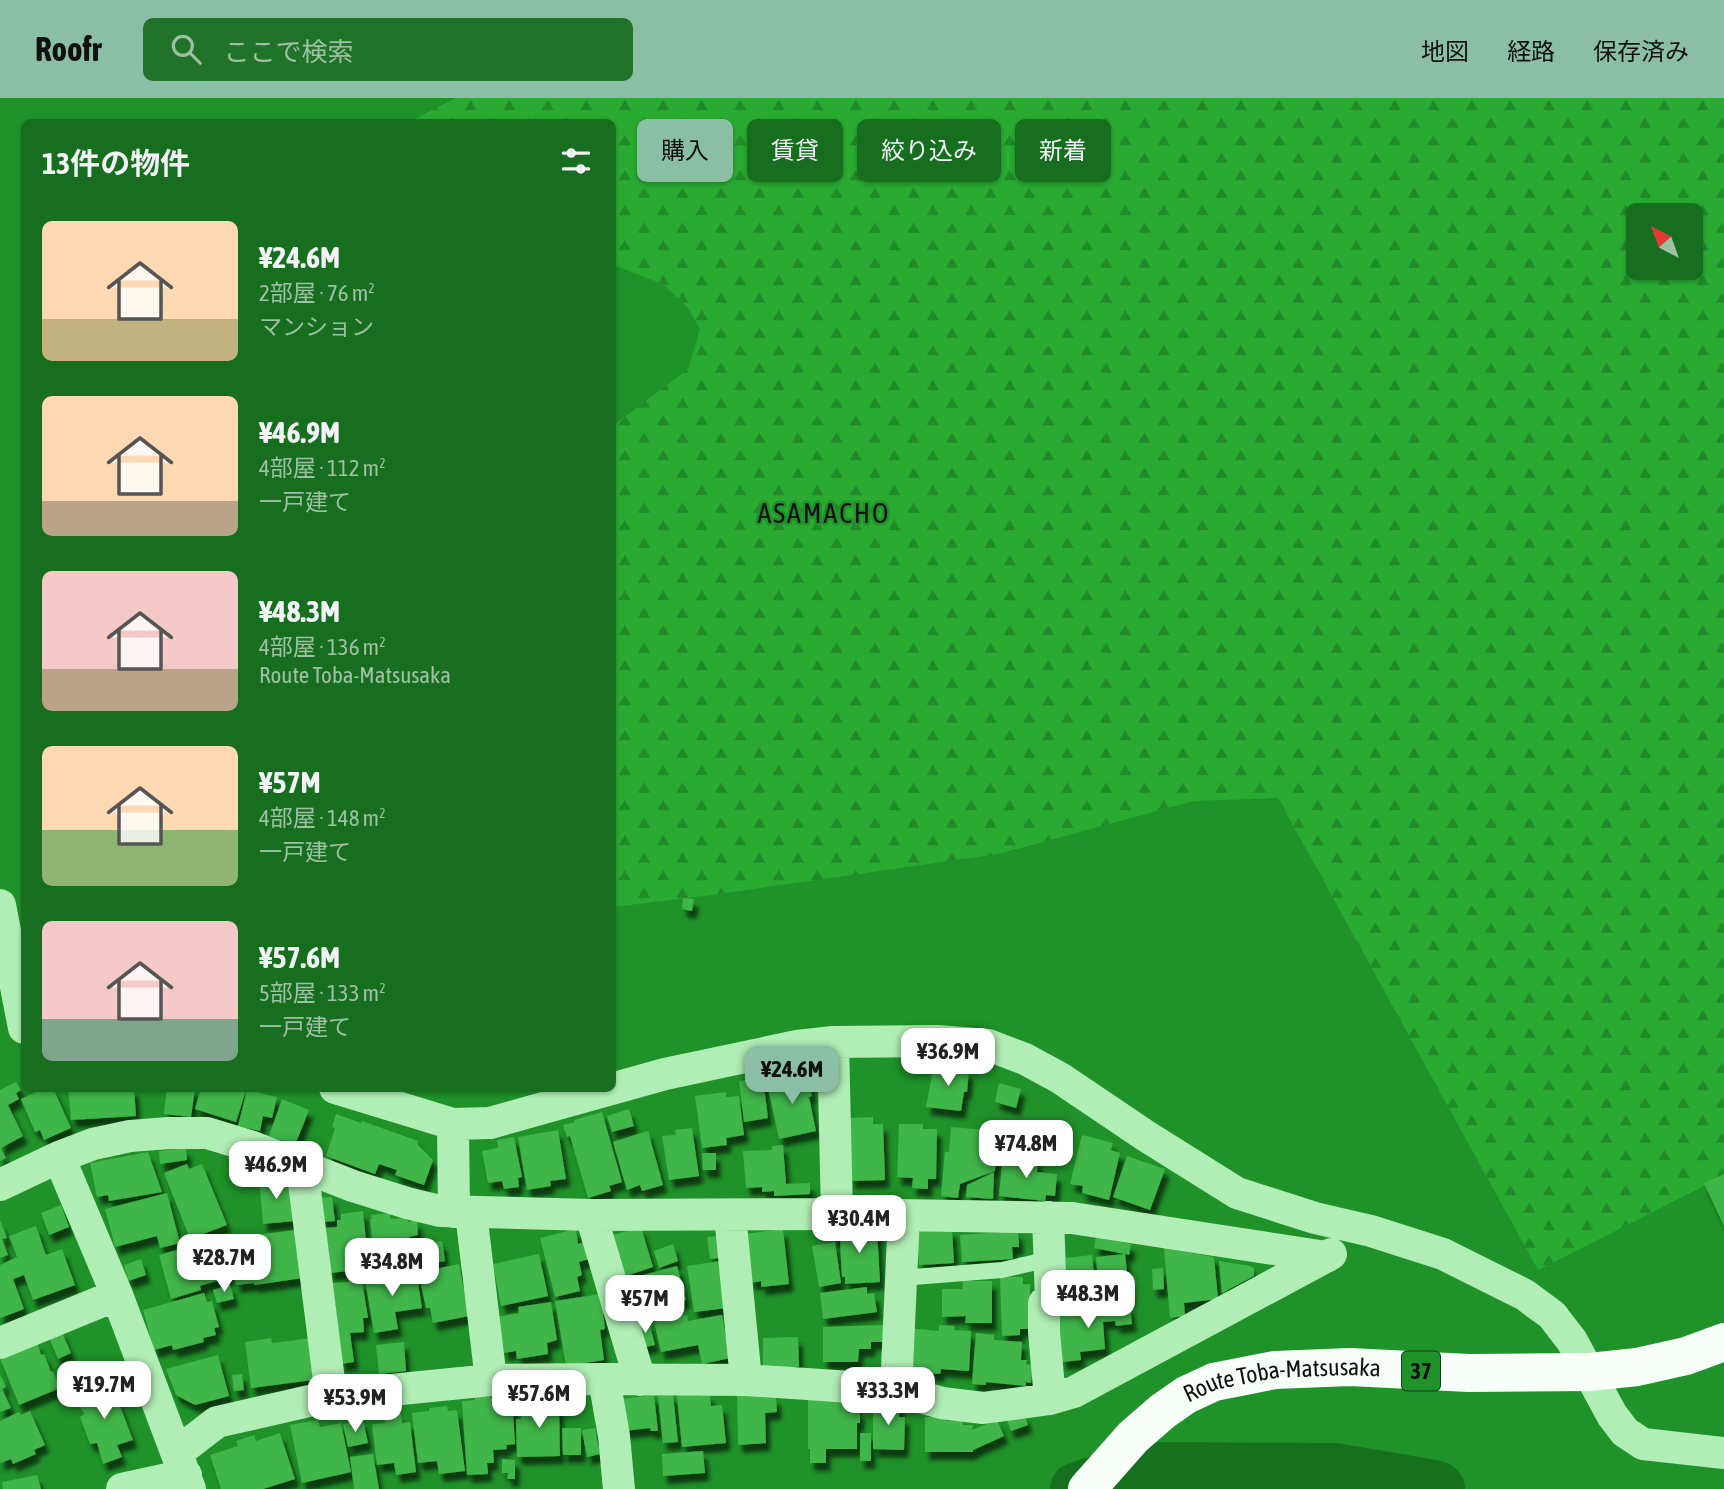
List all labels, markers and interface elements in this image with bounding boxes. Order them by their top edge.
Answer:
search box [143,18,633,81]
text: Roofr [35,30,101,68]
icon: search [167,30,205,68]
text: ここで検索 [223,37,353,67]
text: 地図 [1421,38,1469,65]
text: 経路 [1507,38,1555,65]
text: 保存済み [1593,38,1689,65]
chip: 購入 [637,119,733,182]
chip: 賃貸 [747,119,843,182]
chip: 絞り込み [857,119,1001,182]
chip: 新着 [1015,119,1111,182]
icon: filters [557,142,595,180]
text: 13件の物件 [42,146,190,180]
north arrow [1626,203,1703,280]
map controls [1626,203,1703,280]
text: ¥24.6M [259,240,340,274]
icon: home [98,249,182,333]
text: 2部屋 · 76 m² [259,280,375,306]
text: マンション [259,314,374,340]
text: ¥46.9M [259,415,340,449]
icon: home [98,424,182,508]
text: 4部屋 · 112 m² [259,455,386,481]
text: 一戸建て [259,489,351,515]
district label: ASAMACHO [758,497,890,529]
text: ¥48.3M [259,594,340,628]
icon: home [98,599,182,683]
text: 4部屋 · 136 m² [259,634,386,660]
text: Route Toba-Matsusaka [259,662,451,688]
text: ¥57M [259,765,321,799]
icon: home [98,774,182,858]
text: 4部屋 · 148 m² [259,805,386,831]
text: 一戸建て [259,839,351,865]
text: ¥57.6M [259,940,340,974]
icon: home [98,949,182,1033]
text: 5部屋 · 133 m² [259,980,386,1006]
text: 一戸建て [259,1014,351,1040]
pin: ¥36.9M [891,1028,1005,1088]
text: ¥36.9M [917,1038,979,1064]
pin: ¥24.6M [735,1046,849,1106]
text: ¥24.6M [761,1056,823,1082]
pin: ¥74.8M [969,1121,1083,1180]
text: ¥74.8M [995,1130,1057,1156]
pin: ¥46.9M [219,1142,333,1201]
text: ¥46.9M [245,1151,307,1177]
pin: ¥30.4M [802,1196,916,1255]
text: ¥30.4M [828,1205,890,1231]
pin: ¥28.7M [167,1234,281,1294]
pin: ¥34.8M [335,1238,449,1298]
text: ¥28.7M [193,1244,255,1270]
text: ¥34.8M [361,1248,423,1274]
pin: ¥48.3M [1031,1270,1145,1330]
pin: ¥57M [604,1276,686,1335]
text: ¥48.3M [1057,1280,1119,1306]
text: ¥57M [621,1285,669,1311]
road number: 37 [1402,1352,1440,1390]
street label: Route Toba-Matsusaka [1179,1353,1382,1407]
pin: ¥19.7M [47,1362,161,1421]
pin: ¥33.3M [831,1368,945,1427]
pin: ¥57.6M [482,1370,596,1430]
text: ¥19.7M [73,1371,135,1397]
pin: ¥53.9M [298,1374,412,1434]
text: ¥33.3M [857,1377,919,1403]
text: ¥57.6M [508,1380,570,1406]
text: ¥53.9M [324,1384,386,1410]

